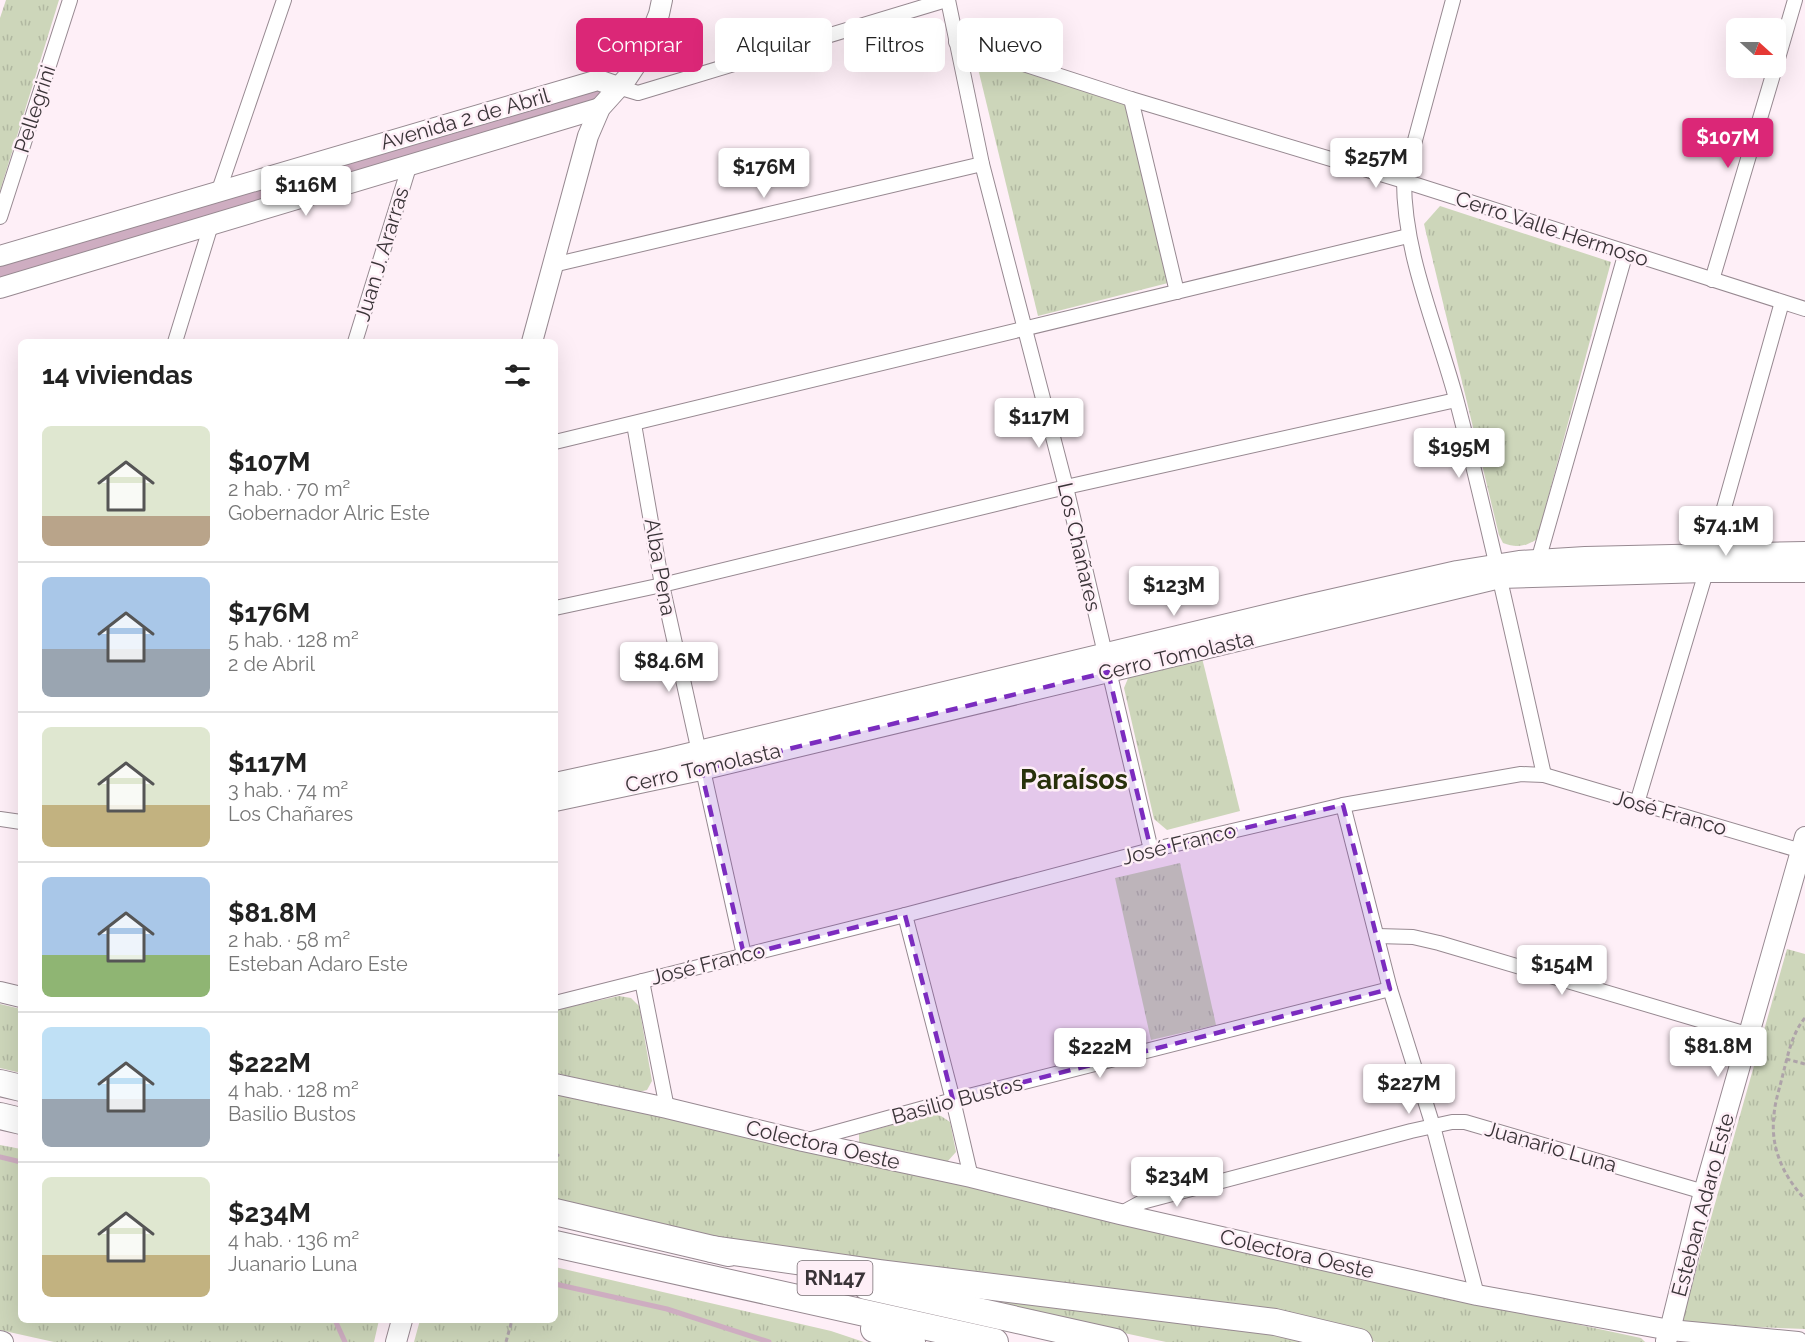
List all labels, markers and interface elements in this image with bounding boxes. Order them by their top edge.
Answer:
chip: Comprar [576,18,703,72]
chip: Alquilar [715,18,832,72]
chip: Filtros [844,18,945,72]
chip: Nuevo [957,18,1063,72]
north arrow [1726,18,1786,78]
map controls [1726,18,1786,78]
street label: Pellegrini [9,62,60,156]
street label: Avenida 2 de Abril [378,82,552,155]
pin: $107M [1686,118,1770,169]
text: $107M [1696,125,1760,149]
pin: $257M [1334,138,1418,189]
text: $257M [1344,145,1408,169]
pin: $176M [722,148,806,199]
text: $176M [732,155,796,179]
pin: $116M [264,166,348,217]
text: $116M [275,173,337,197]
street label: Juan J. Ararras [349,184,414,324]
street label: Cerro Valle Hermoso [1452,186,1652,272]
icon: filters [501,359,534,392]
text: 14 viviendas [42,360,193,390]
pin: $117M [997,398,1081,449]
text: $117M [1009,405,1069,429]
pin: $195M [1417,428,1501,479]
text: $195M [1428,435,1490,459]
text: $107M [228,447,310,477]
icon: home [90,450,162,522]
text: 2 hab. · 70 m² [228,477,350,501]
street label: Los Chañares [1053,480,1106,614]
text: Gobernador Alric Este [228,501,430,525]
pin: $74.1M [1677,506,1775,557]
text: $74.1M [1693,513,1759,537]
street label: Alba Pena [640,516,681,618]
pin: $123M [1132,566,1216,617]
text: $123M [1143,573,1205,597]
text: $176M [228,598,310,628]
icon: home [90,601,162,673]
street label: Cerro Tomolasta [1096,625,1256,686]
text: 5 hab. · 128 m² [228,628,359,652]
pin: $84.6M [620,642,718,693]
text: $84.6M [634,649,704,673]
text: 2 de Abril [228,652,315,676]
street label: Cerro Tomolasta [623,737,783,798]
text: $117M [228,748,307,778]
icon: home [90,751,162,823]
district label: Paraísos [1020,764,1128,795]
text: 3 hab. · 74 m² [228,778,348,802]
street label: José Franco [1611,784,1730,841]
text: Los Chañares [228,802,353,826]
street label: José Franco [1119,817,1239,870]
text: $81.8M [228,898,317,928]
icon: home [90,901,162,973]
text: 2 hab. · 58 m² [228,928,350,952]
street label: José Franco [648,937,768,990]
pin: $154M [1520,945,1604,996]
text: Esteban Adaro Este [228,952,408,976]
text: $154M [1531,952,1593,976]
pin: $81.8M [1669,1027,1767,1078]
pin: $222M [1058,1028,1142,1079]
text: $81.8M [1684,1034,1752,1058]
text: $222M [1068,1035,1132,1059]
text: $222M [228,1048,311,1078]
icon: home [90,1051,162,1123]
pin: $227M [1367,1064,1451,1115]
street label: Basilio Bustos [889,1070,1025,1129]
text: $227M [1377,1071,1441,1095]
text: 4 hab. · 128 m² [228,1078,359,1102]
text: Basilio Bustos [228,1102,356,1126]
street label: Esteban Adaro Este [1666,1110,1739,1299]
street label: Colectora Oeste [744,1115,903,1174]
street label: Juanario Luna [1482,1116,1620,1177]
pin: $234M [1135,1157,1219,1208]
text: $234M [1145,1164,1209,1188]
text: $234M [228,1198,311,1228]
icon: home [90,1201,162,1273]
street label: Colectora Oeste [1218,1224,1377,1283]
text: 4 hab. · 136 m² [228,1228,359,1252]
text: Juanario Luna [228,1252,357,1276]
road number: RN147 [798,1261,872,1295]

